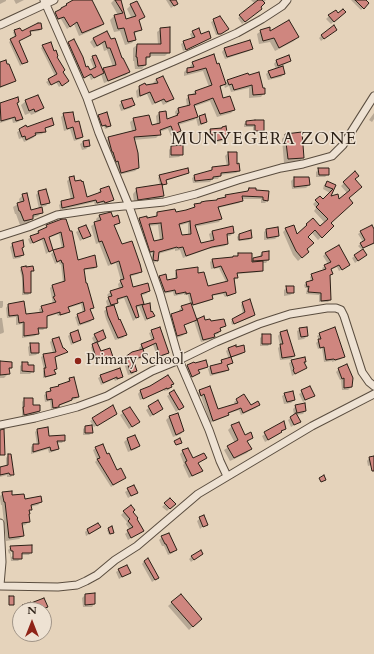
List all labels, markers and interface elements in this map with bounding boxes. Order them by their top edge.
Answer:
district label: MUNYEGERA ZONE [171,130,357,150]
place label: Primary School [86,352,184,370]
marker: Primary School [73,356,83,366]
north arrow [12,602,52,642]
text: N [27,603,37,618]

